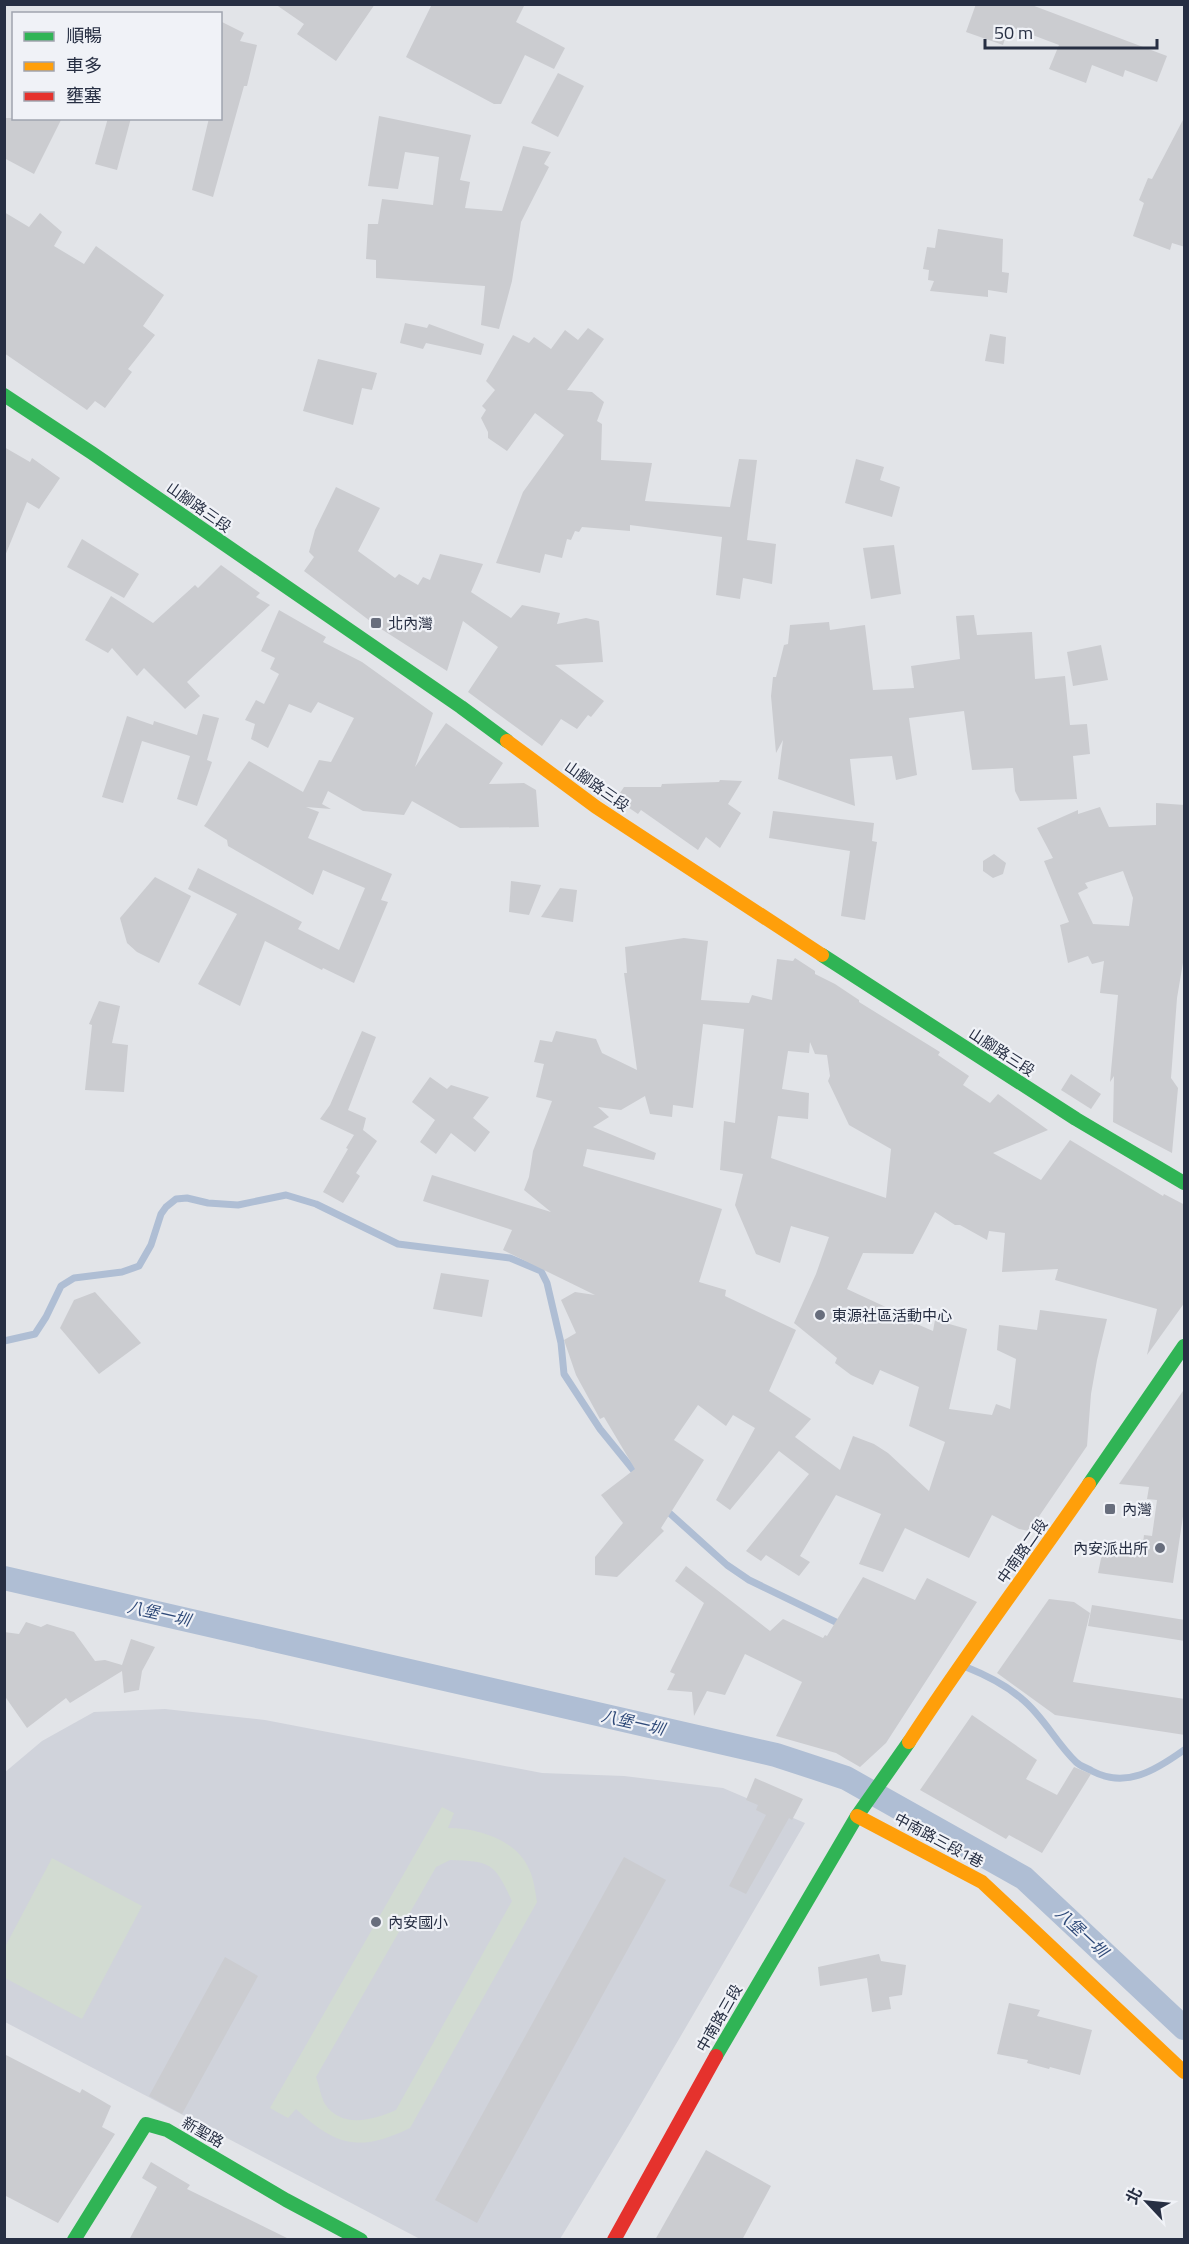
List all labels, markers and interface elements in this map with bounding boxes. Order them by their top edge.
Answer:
legend [12,12,222,120]
scale bar [985,12,1158,50]
text: 50 m [994,19,1033,46]
text: 順暢 [66,22,102,49]
text: 車多 [66,52,102,79]
text: 壅塞 [66,82,102,109]
street label: 山腳路三段 [162,476,236,538]
place label: 北內灣 [388,612,433,635]
marker: 北內灣 [369,616,383,630]
street label: 山腳路三段 [560,755,634,817]
street label: 山腳路三段 [964,1022,1040,1082]
place label: 東源社區活動中心 [832,1304,952,1327]
marker: 東源社區活動中心 [813,1308,827,1322]
place label: 內灣 [1122,1498,1152,1521]
marker: 內灣 [1103,1502,1117,1516]
street label: 中南路二段 [991,1514,1053,1588]
place label: 內安派出所 [1073,1537,1148,1560]
marker: 內安派出所 [1153,1541,1167,1555]
water label: 八堡一圳 [125,1594,195,1632]
water label: 八堡一圳 [599,1703,669,1741]
street label: 中南路三段1巷 [890,1807,988,1873]
water label: 八堡一圳 [1050,1901,1115,1964]
place label: 內安國小 [388,1911,448,1934]
marker: 內安國小 [369,1915,383,1929]
street label: 中南路三段 [690,1980,748,2056]
street label: 新聖路 [178,2111,228,2153]
north arrow [1117,2172,1177,2232]
text: 北 [1119,2183,1148,2208]

